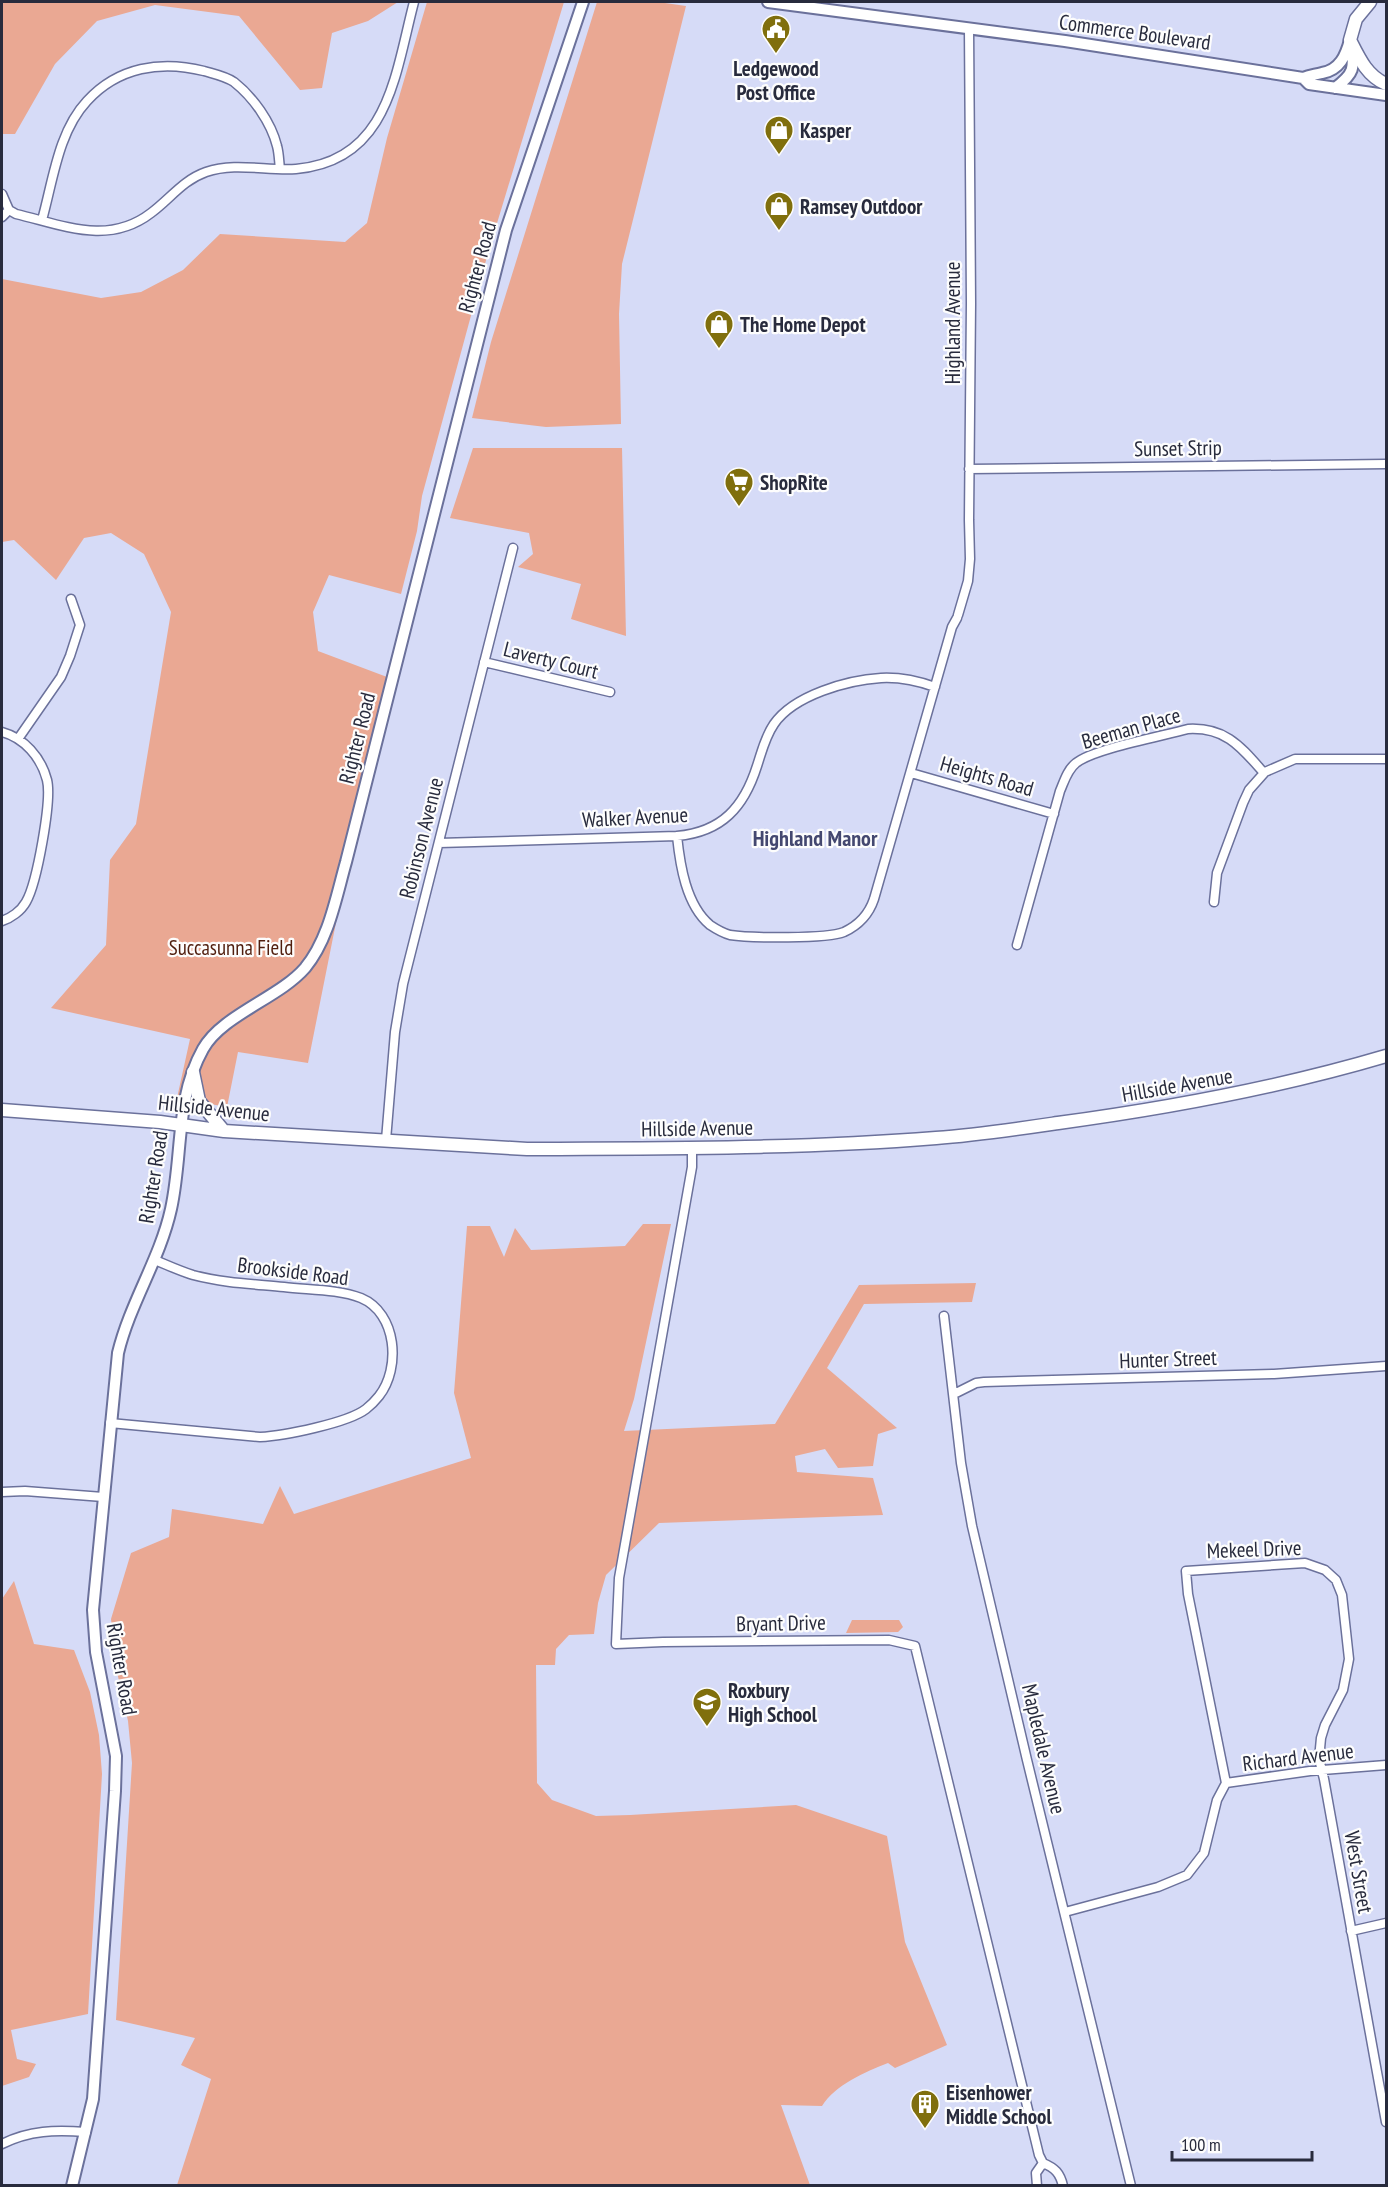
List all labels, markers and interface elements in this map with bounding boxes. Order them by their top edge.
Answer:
street label: Commerce Boulevard [1057,8,1213,56]
public building icon: Ledgewood Post Office [760,13,792,55]
place label: Ledgewood Post Office [733,55,819,106]
shop icon: Kasper [763,114,795,156]
place label: Kasper [800,117,852,144]
shop icon: Ramsey Outdoor [763,190,795,232]
place label: Ramsey Outdoor [800,193,923,220]
street label: Righter Road [452,218,502,316]
street label: Highland Avenue [939,262,966,384]
shop icon: The Home Depot [703,308,735,350]
place label: The Home Depot [740,311,866,338]
street label: Sunset Strip [1134,434,1222,462]
supermarket icon: ShopRite [723,466,755,508]
place label: ShopRite [760,469,828,496]
street label: Laverty Court [501,635,601,685]
street label: Righter Road [333,689,381,787]
street label: Beeman Place [1079,701,1183,755]
street label: Heights Road [937,750,1037,802]
street label: Robinson Avenue [393,775,449,901]
street label: Walker Avenue [581,801,689,833]
district label: Highland Manor [753,824,878,852]
park label: Succasunna Field [169,934,293,961]
street label: Hillside Avenue [1119,1062,1235,1108]
street label: Hillside Avenue [157,1089,271,1127]
street label: Hillside Avenue [641,1114,753,1142]
street label: Righter Road [132,1129,174,1225]
street label: Brookside Road [236,1251,350,1291]
street label: Hunter Street [1119,1344,1217,1374]
street label: Mekeel Drive [1206,1534,1302,1564]
street label: Bryant Drive [736,1609,826,1637]
street label: Righter Road [101,1621,143,1717]
place label: Roxbury High School [728,1677,818,1728]
street label: Mapledale Avenue [1016,1681,1072,1817]
school or university icon: Roxbury High School [691,1686,723,1728]
street label: Richard Avenue [1241,1737,1355,1777]
street label: West Street [1339,1829,1380,1915]
place label: Eisenhower Middle School [946,2079,1052,2130]
building icon: Eisenhower Middle School [909,2088,941,2130]
scale bar [1172,2124,1312,2162]
text: 100 m [1181,2133,1221,2156]

